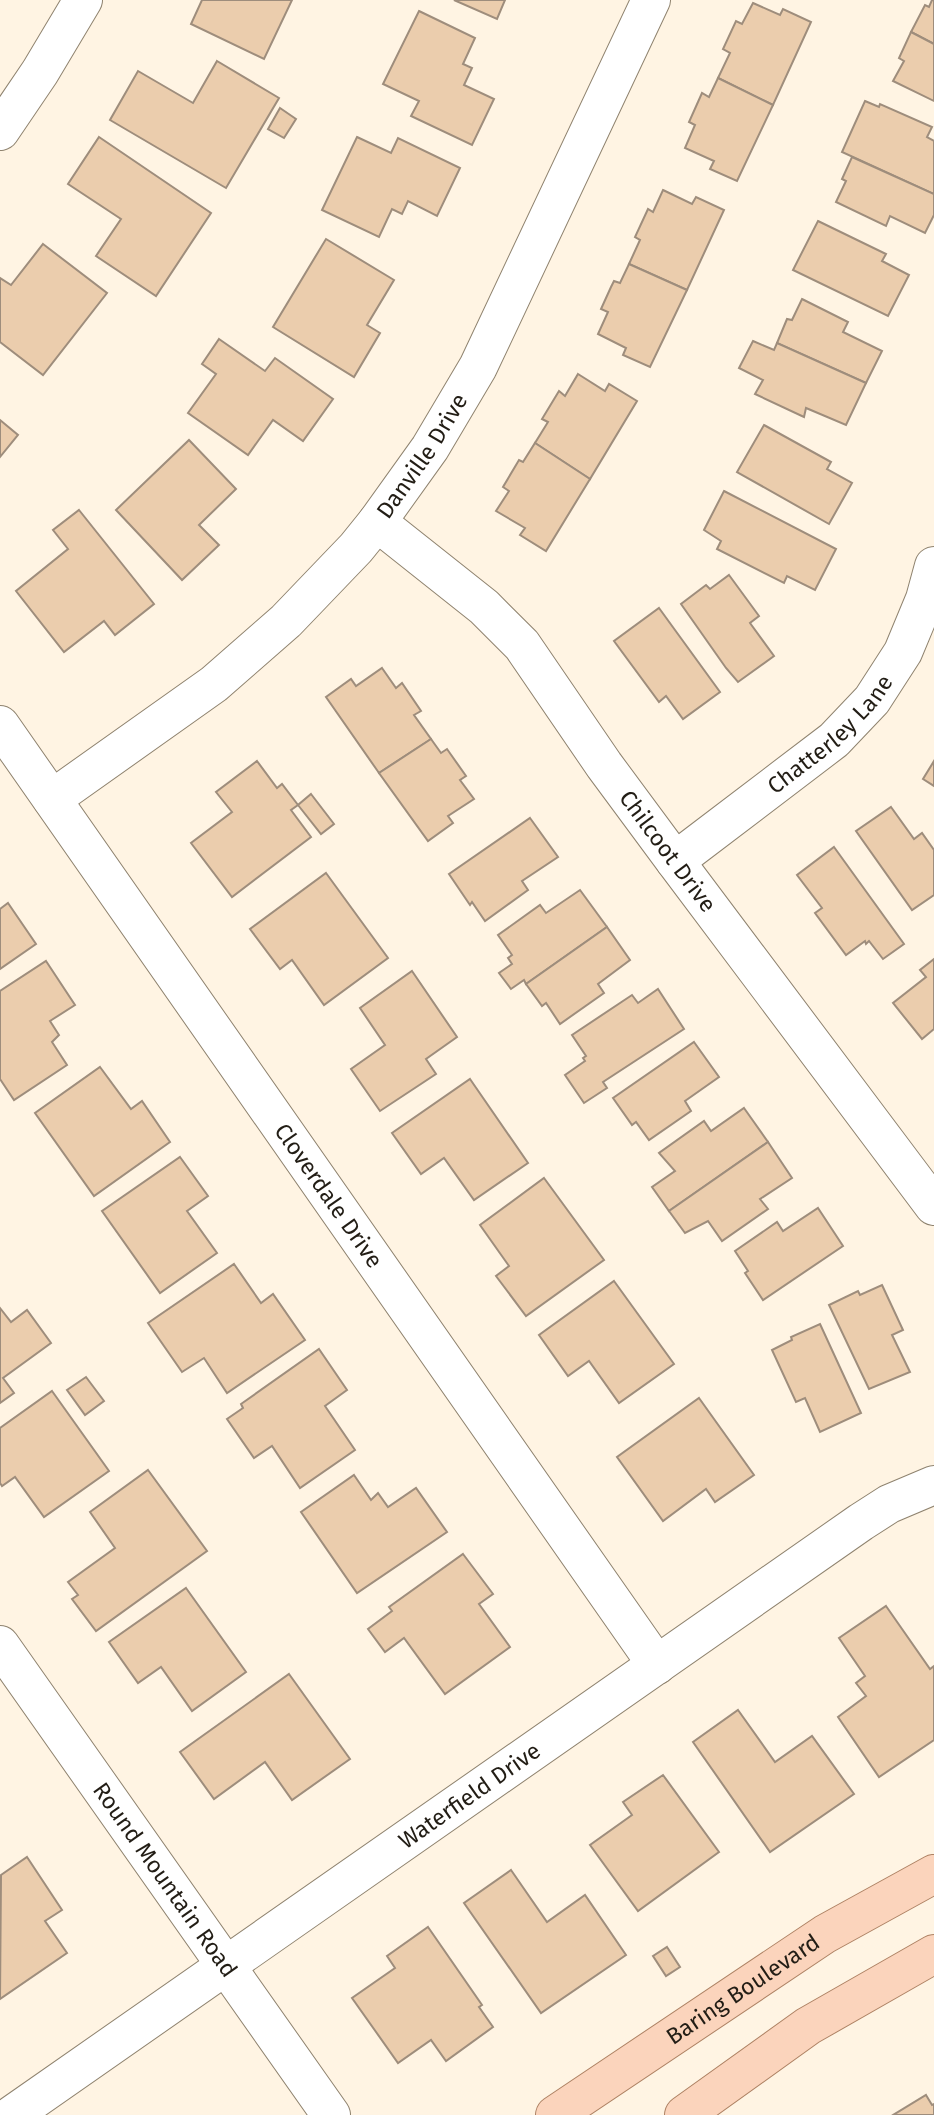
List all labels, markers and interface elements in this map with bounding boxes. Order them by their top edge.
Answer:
street label: Danville Drive [370,388,473,524]
street label: Chatterley Lane [762,669,899,800]
street label: Chilcoot Drive [613,785,722,918]
street label: Cloverdale Drive [269,1118,389,1273]
street label: Waterfield Drive [393,1736,546,1855]
street label: Round Mountain Road [87,1777,243,1982]
street label: Baring Boulevard [661,1928,825,2051]

